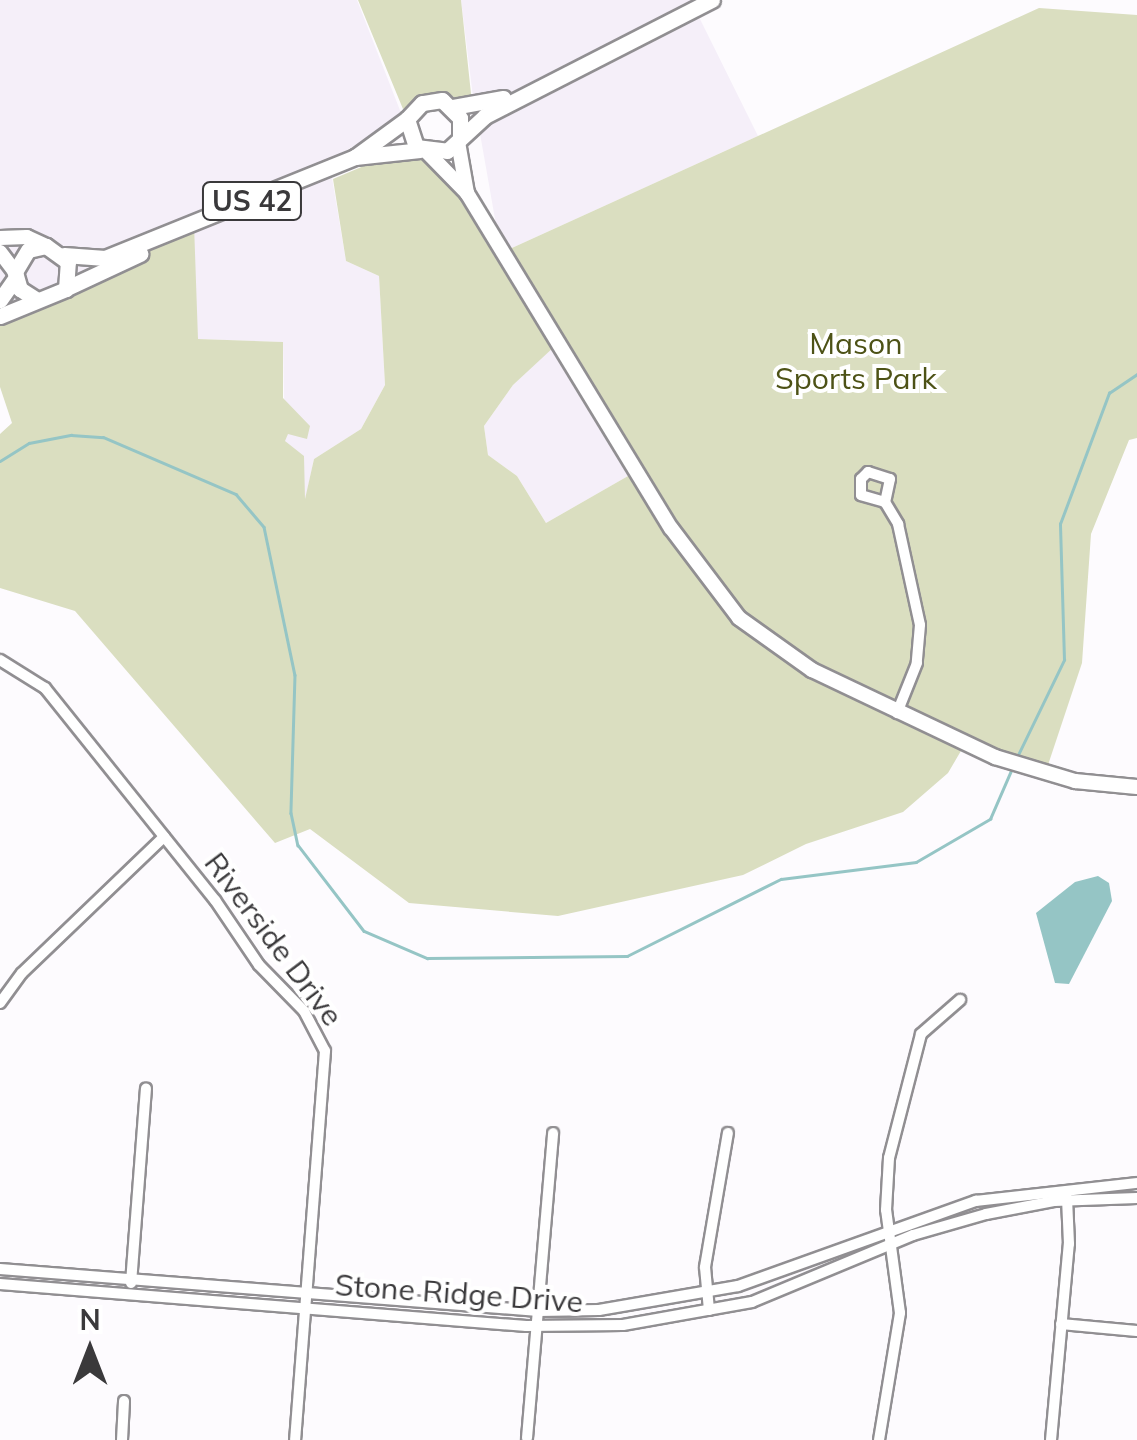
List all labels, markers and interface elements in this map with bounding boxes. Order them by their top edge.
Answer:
road number: US 42 [200,178,304,224]
park label: Mason Sports Park [775,325,937,396]
street label: Riverside Drive [197,845,351,1033]
street label: Stone Ridge Drive [334,1266,584,1320]
north arrow [40,1300,140,1400]
text: N [79,1302,101,1337]

